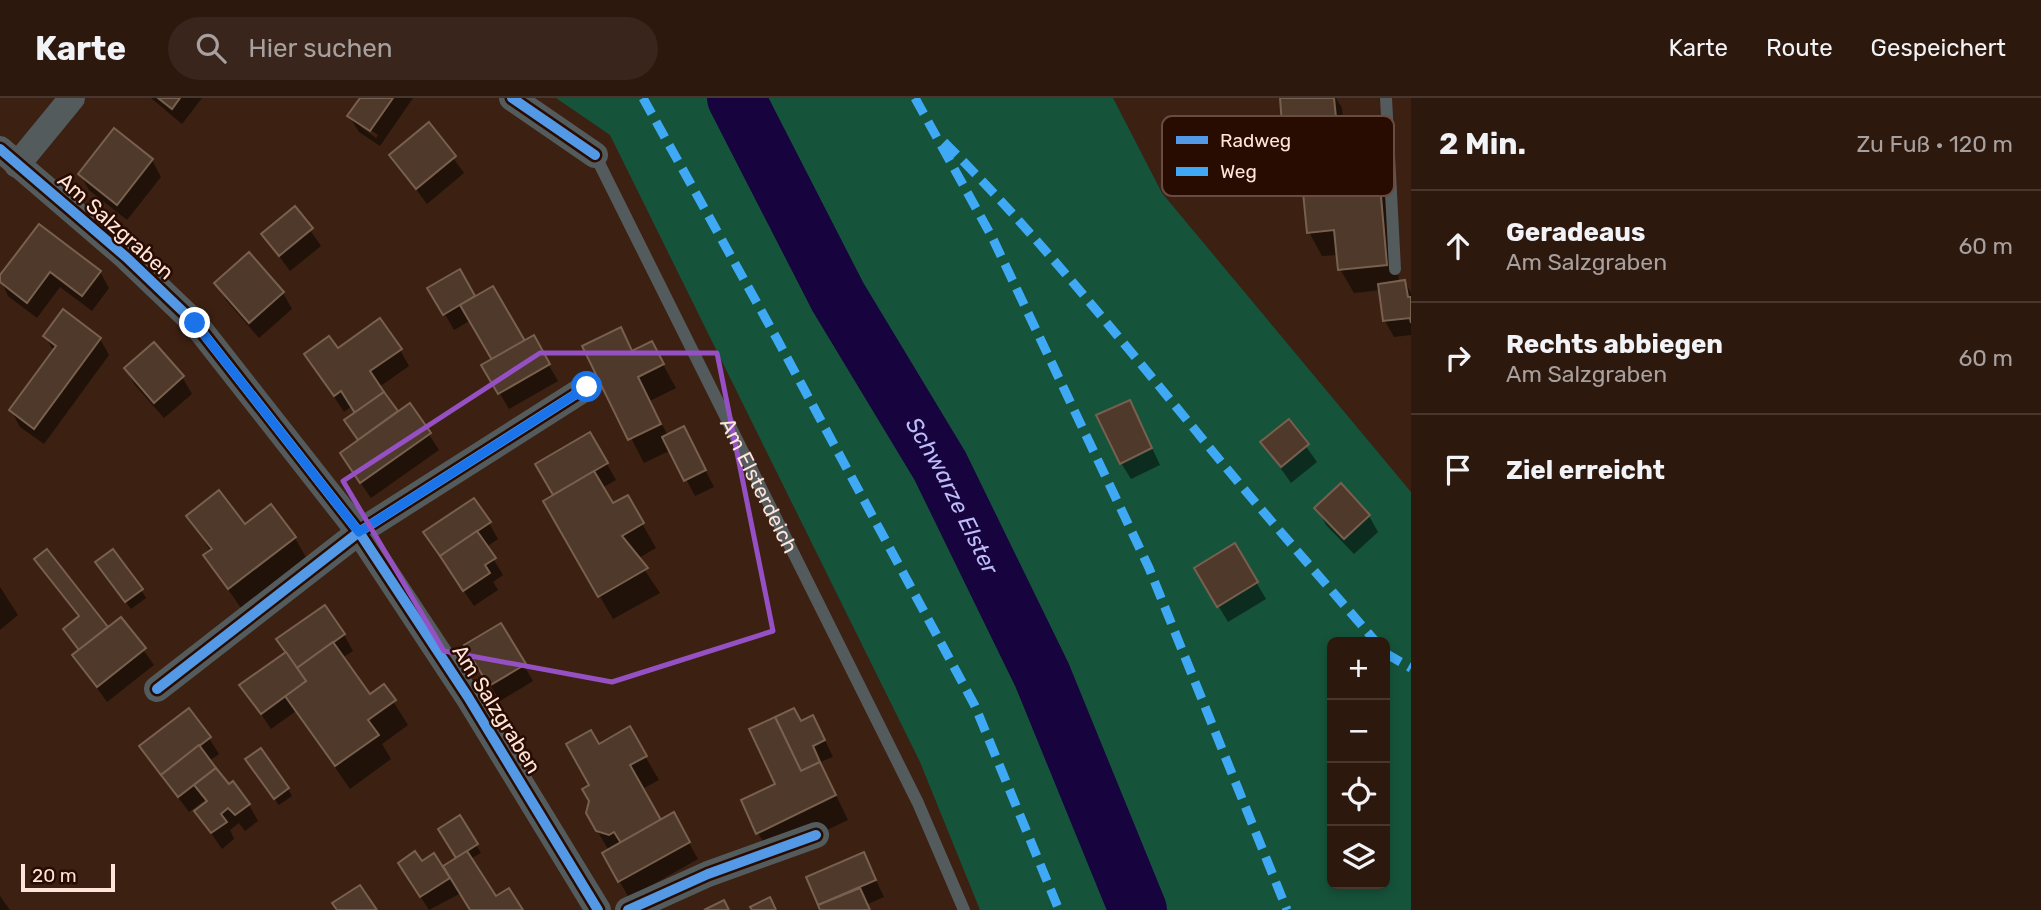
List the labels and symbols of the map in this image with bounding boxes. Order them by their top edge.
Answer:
legend [1162,116,1394,196]
text: Radweg [1220,129,1291,152]
text: Weg [1220,160,1257,183]
street label: Am Salzgraben [53,167,179,285]
route end [179,307,210,338]
route start [571,371,602,402]
water label: Schwarze Elster [900,412,1005,580]
street label: Am Elsterdeich [715,413,804,557]
street label: Am Salzgraben [447,640,547,778]
scale bar [21,861,116,893]

